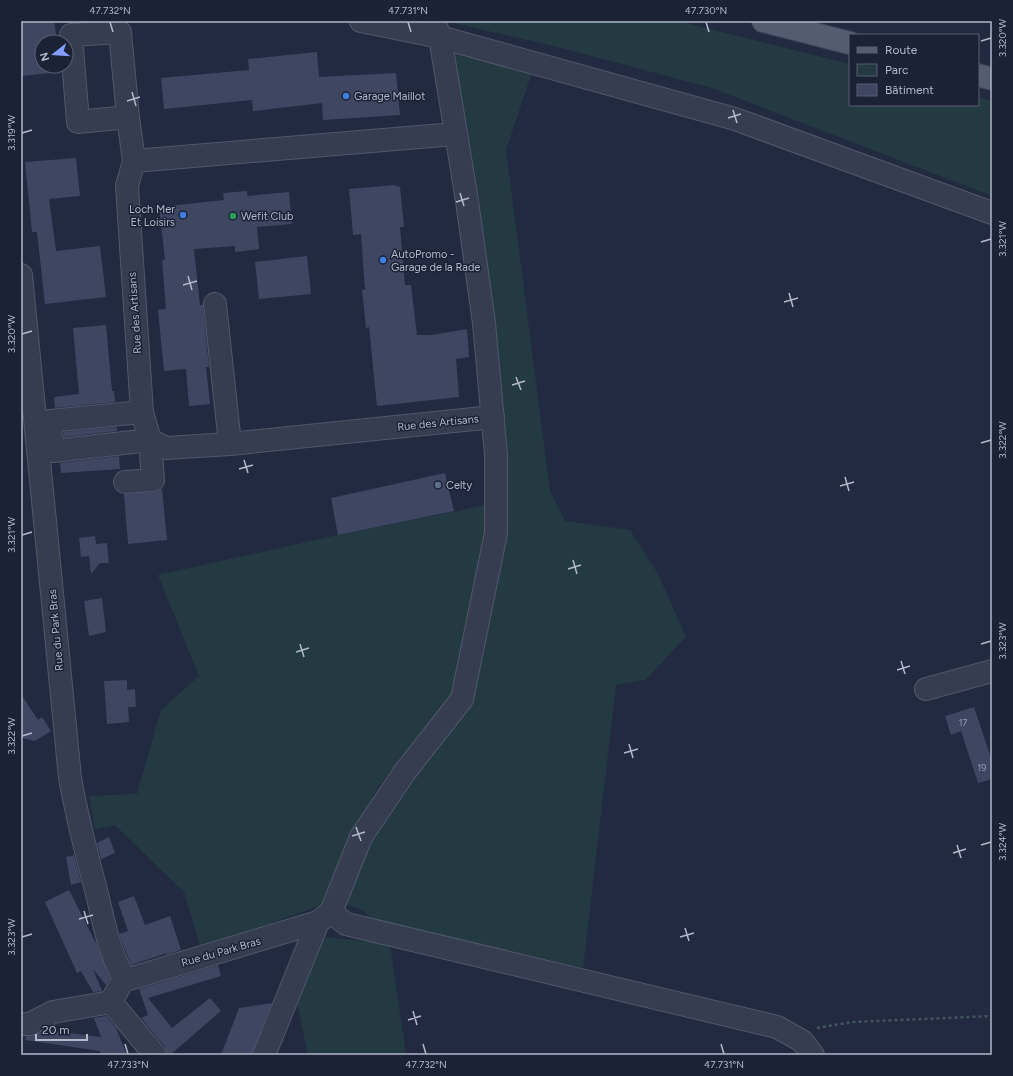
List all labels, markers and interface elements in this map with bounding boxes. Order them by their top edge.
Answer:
text: 47.732°N [89,4,131,17]
text: 47.731°N [388,4,428,17]
text: 47.730°N [685,4,727,17]
text: 3.320°W [996,18,1009,57]
north arrow [34,34,74,74]
legend [849,34,979,106]
text: Route [885,43,918,57]
text: N [37,51,52,63]
text: Parc [885,63,909,77]
text: Bâtiment [885,83,934,97]
place label: Garage Maillot [354,90,425,103]
marker: Garage Maillot [341,91,351,101]
text: 3.319°W [5,115,18,151]
place label: Loch Mer Et Loisirs [129,203,175,229]
marker: Loch Mer Et Loisirs [178,210,188,220]
place label: Wefit Club [241,210,294,223]
marker: Wefit Club [228,211,238,221]
text: 3.321°W [996,221,1009,257]
place label: AutoPromo - Garage de la Rade [391,248,480,274]
marker: AutoPromo - Garage de la Rade [378,255,388,265]
street label: Rue des Artisans [126,272,144,354]
text: 3.320°W [5,314,18,353]
street label: Rue des Artisans [397,412,479,434]
text: 3.322°W [996,421,1009,459]
place label: Celty [446,479,473,492]
marker: Celty [433,480,443,490]
text: 3.321°W [5,517,18,553]
street label: Rue du Park Bras [46,589,66,671]
text: 3.323°W [996,622,1009,660]
text: 3.322°W [5,717,18,755]
house number: 17 [959,717,967,728]
house number: 19 [978,762,986,773]
text: 3.324°W [996,823,1009,861]
text: 3.323°W [5,918,18,956]
street label: Rue du Park Bras [180,934,262,970]
scale bar [36,1016,87,1042]
text: 20 m [42,1023,70,1037]
text: 47.733°N [107,1058,149,1071]
text: 47.732°N [405,1058,447,1071]
text: 47.731°N [704,1058,744,1071]

